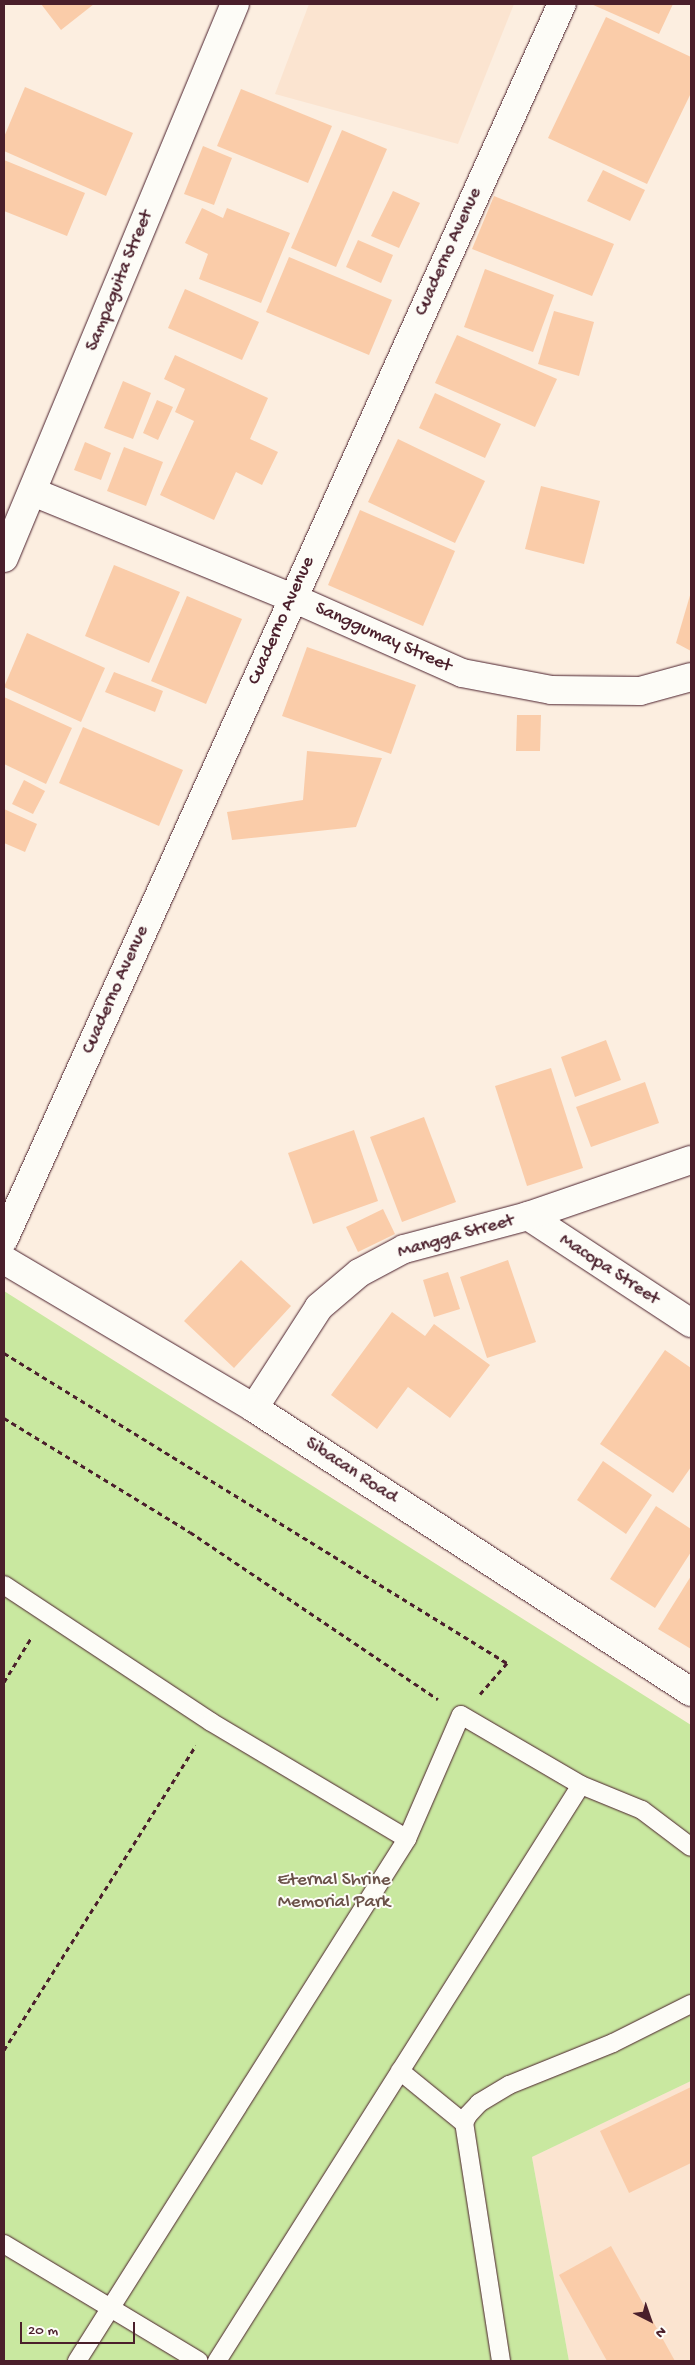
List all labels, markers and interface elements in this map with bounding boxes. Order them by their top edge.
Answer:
street label: Cuaderno Avenue [411,184,487,320]
street label: Sampaguita Street [81,207,159,355]
street label: Cuaderno Avenue [244,553,320,689]
street label: Sanggumay Street [311,598,455,678]
street label: Cuaderno Avenue [78,922,154,1058]
street label: Mangga Street [395,1209,517,1265]
street label: Macopa Street [555,1229,663,1311]
street label: Sibacan Road [301,1433,401,1509]
park label: Eternal Shrine Memorial Park [277,1870,391,1914]
north arrow [625,2295,675,2345]
scale bar [22,2312,138,2344]
text: 20 m [28,2322,58,2340]
text: N [651,2322,669,2341]

